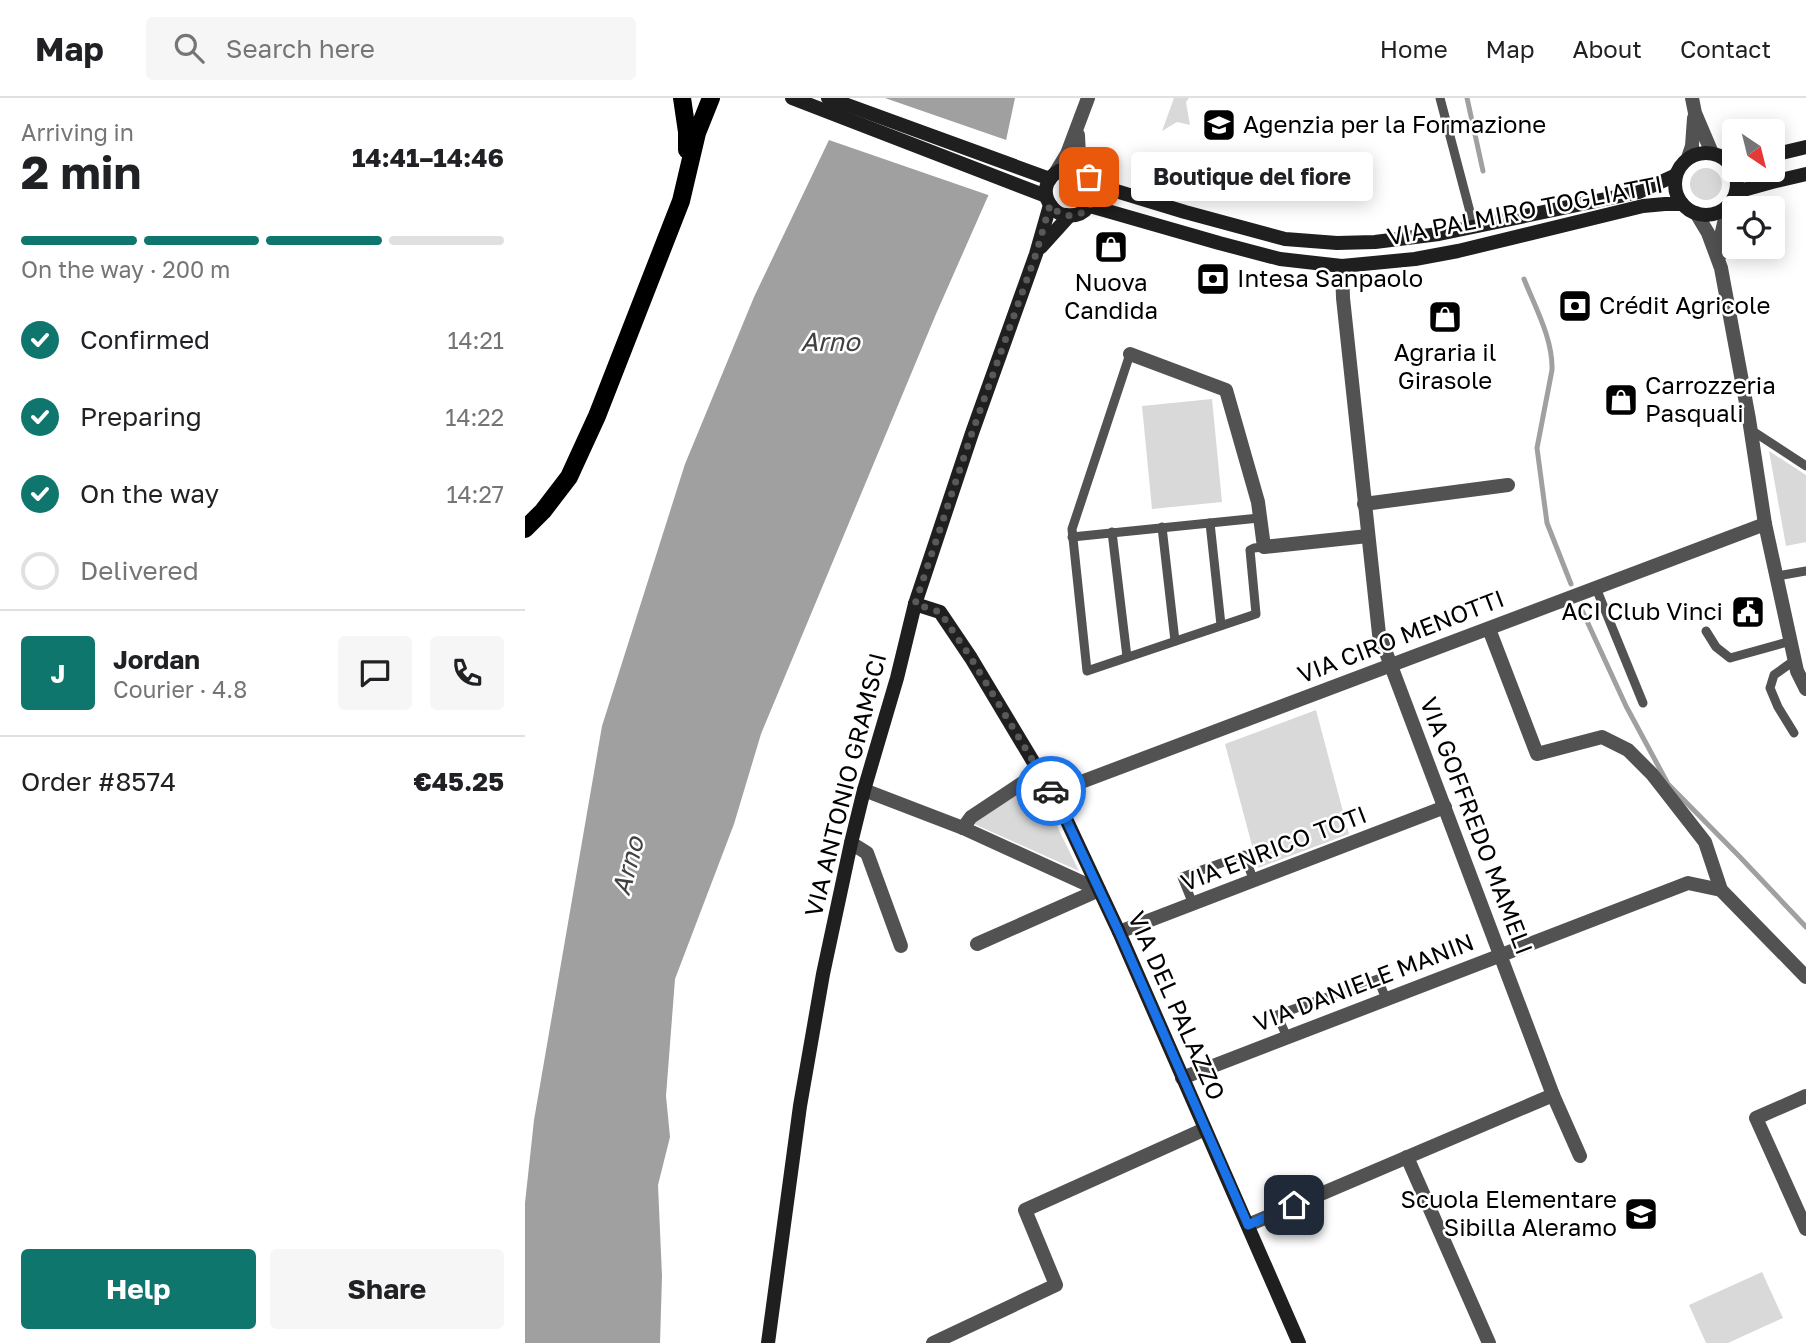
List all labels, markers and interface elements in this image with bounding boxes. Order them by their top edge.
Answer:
search box [146,17,636,80]
text: Map [35,29,104,68]
icon: search [170,29,208,67]
text: Search here [226,33,375,64]
text: Home [1380,34,1448,63]
text: Map [1486,34,1535,63]
text: About [1573,34,1642,63]
text: Contact [1680,34,1771,63]
school or university icon: Agenzia per la Formazione [1200,106,1238,144]
place label: Agenzia per la Formazione [1243,109,1546,138]
text: Arriving in [21,118,134,146]
north arrow [1722,119,1785,182]
map controls [1722,119,1785,259]
text: 14:41–14:46 [352,142,504,173]
text: 2 min [21,144,141,199]
pin [1059,147,1119,207]
callout: Boutique del fiore [1131,153,1373,202]
icon: bag [1070,158,1108,196]
text: Boutique del fiore [1153,162,1351,190]
street label: VIA PALMIRO TOGLIATTI [1384,169,1665,250]
button: locate [1722,196,1785,259]
shop icon: Nuova Candida [1092,228,1130,266]
text: On the way · 200 m [21,255,230,283]
bank icon: Intesa Sanpaolo [1194,260,1232,298]
place label: Intesa Sanpaolo [1237,263,1423,292]
place label: Nuova Candida [1064,267,1158,324]
bank icon: Crédit Agricole [1556,287,1594,325]
place label: Crédit Agricole [1599,290,1770,319]
shop icon: Agraria il Girasole [1426,298,1464,336]
icon: check [21,321,59,359]
text: Confirmed [80,324,210,355]
text: 14:21 [447,326,504,354]
water label: Arno [800,326,861,357]
place label: Agraria il Girasole [1394,337,1496,394]
place label: Carrozzeria Pasquali [1645,370,1776,427]
shop icon: Carrozzeria Pasquali [1602,381,1640,419]
icon: check [21,398,59,436]
text: Preparing [80,401,202,432]
text: 14:22 [445,403,504,431]
icon: check [21,475,59,513]
text: On the way [80,478,219,509]
text: 14:27 [446,480,504,508]
text: Delivered [80,555,199,586]
street label: VIA CIRO MENOTTI [1293,583,1508,688]
public building icon: ACI Club Vinci [1729,593,1767,631]
place label: ACI Club Vinci [1561,596,1723,625]
button: chat [338,636,412,710]
button: phone [430,636,504,710]
text: Jordan [113,644,200,675]
street label: VIA ANTONIO GRAMSCI [798,650,891,920]
text: J [51,658,65,689]
text: Courier · 4.8 [113,675,247,703]
street label: VIA GOFFREDO MAMELI [1415,693,1540,958]
courier [1016,756,1086,826]
text: Order #8574 [21,766,176,797]
text: €45.25 [414,766,504,797]
icon: car [1032,772,1070,810]
street label: VIA ENRICO TOTI [1176,799,1370,896]
water label: Arno [605,832,651,898]
street label: VIA DEL PALAZZO [1123,906,1232,1104]
street label: VIA DANIELE MANIN [1249,926,1478,1037]
pin [1264,1175,1324,1235]
place label: Scuola Elementare Sibilla Aleramo [1401,1184,1617,1241]
icon: home [1275,1186,1313,1224]
school or university icon: Scuola Elementare Sibilla Aleramo [1622,1195,1660,1233]
button: Help [21,1249,256,1329]
button: Share [270,1249,504,1329]

